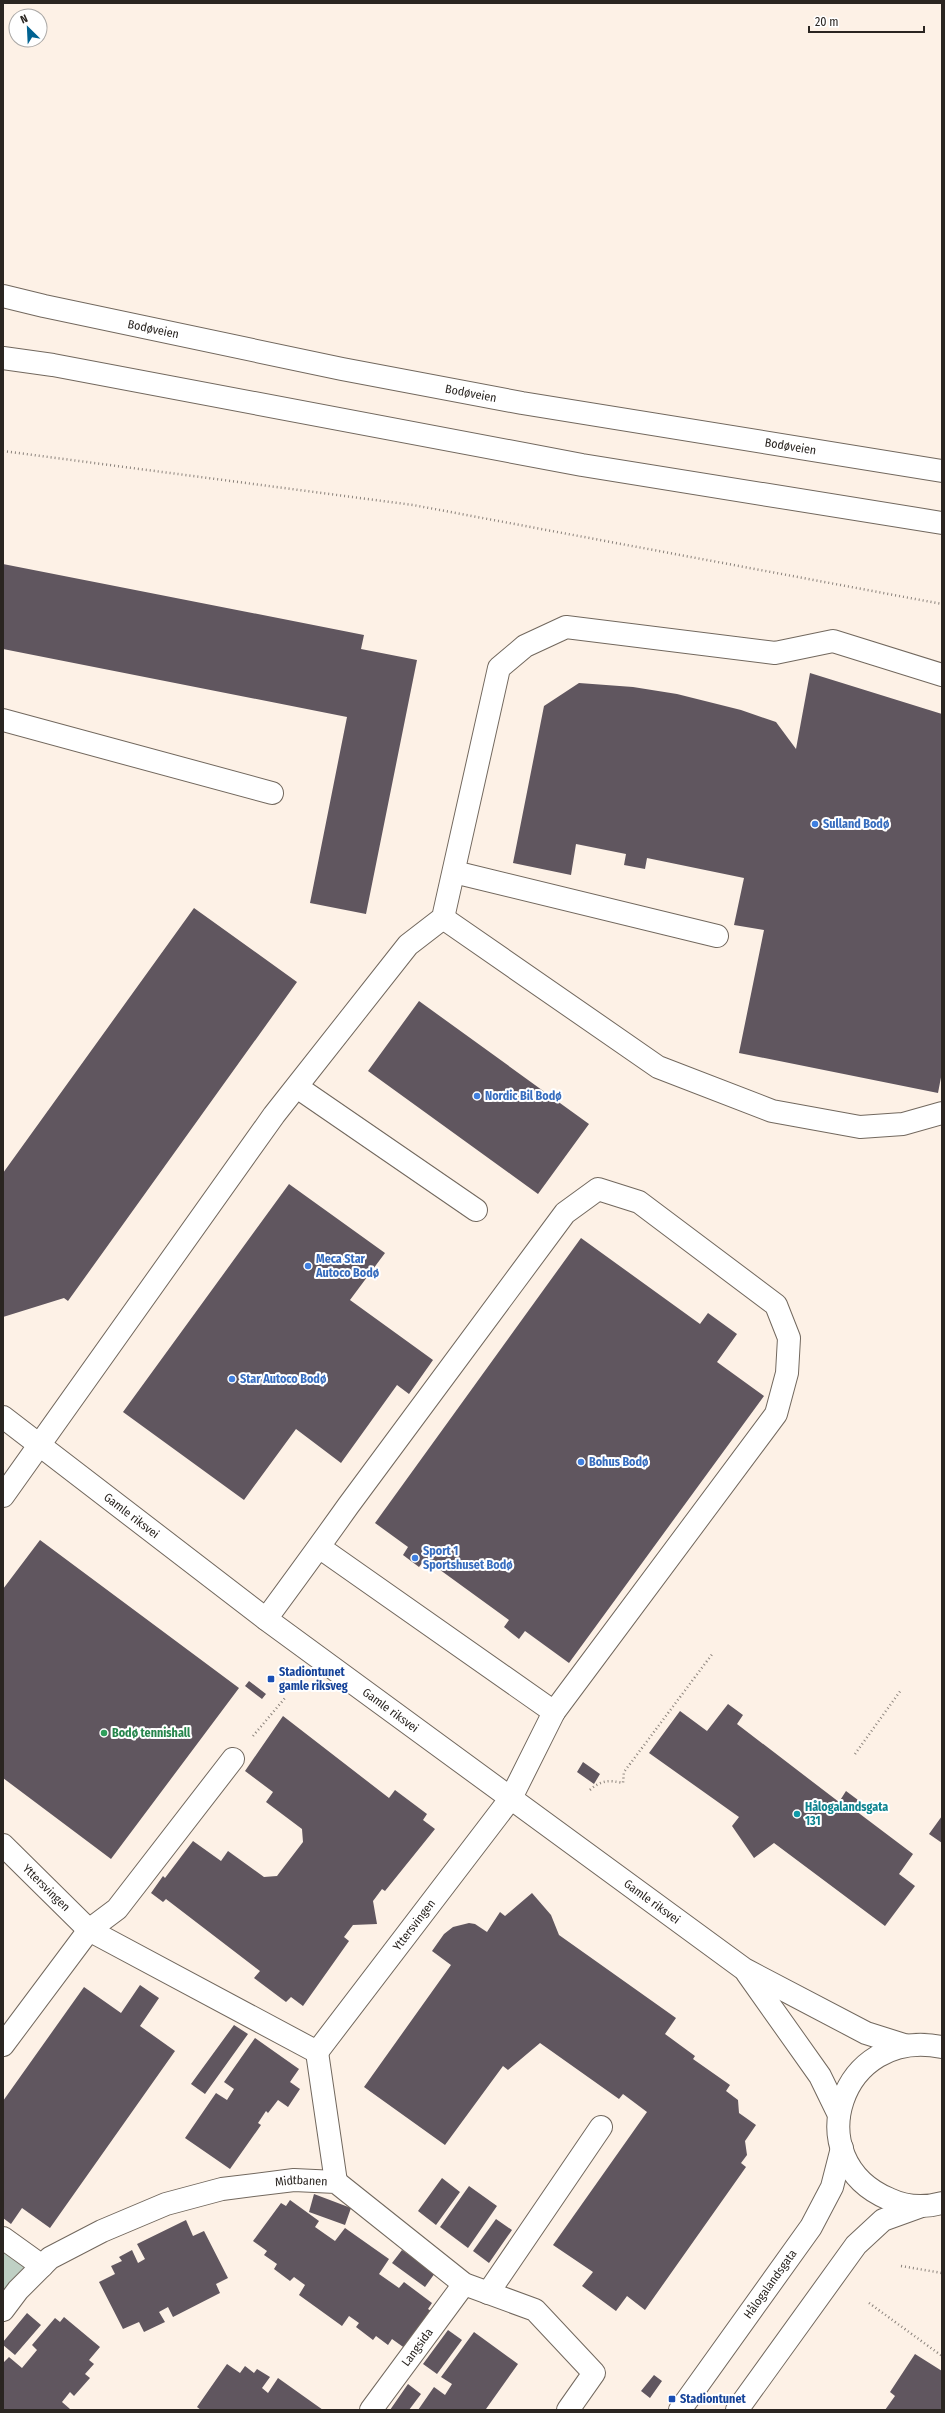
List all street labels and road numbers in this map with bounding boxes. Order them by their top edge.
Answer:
street label: Bodøveien [126,317,180,341]
street label: Bodøveien [444,382,498,405]
street label: Bodøveien [764,435,817,458]
street label: Gamle riksvei [101,1490,162,1541]
street label: Gamle riksvei [360,1685,421,1735]
street label: Yttersvingen [20,1862,73,1914]
street label: Gamle riksvei [621,1876,683,1927]
street label: Yttersvingen [390,1896,438,1953]
street label: Midtbanen [274,2173,328,2189]
street label: Hålogalandsgata [741,2247,800,2321]
street label: Langsida [399,2325,436,2369]

